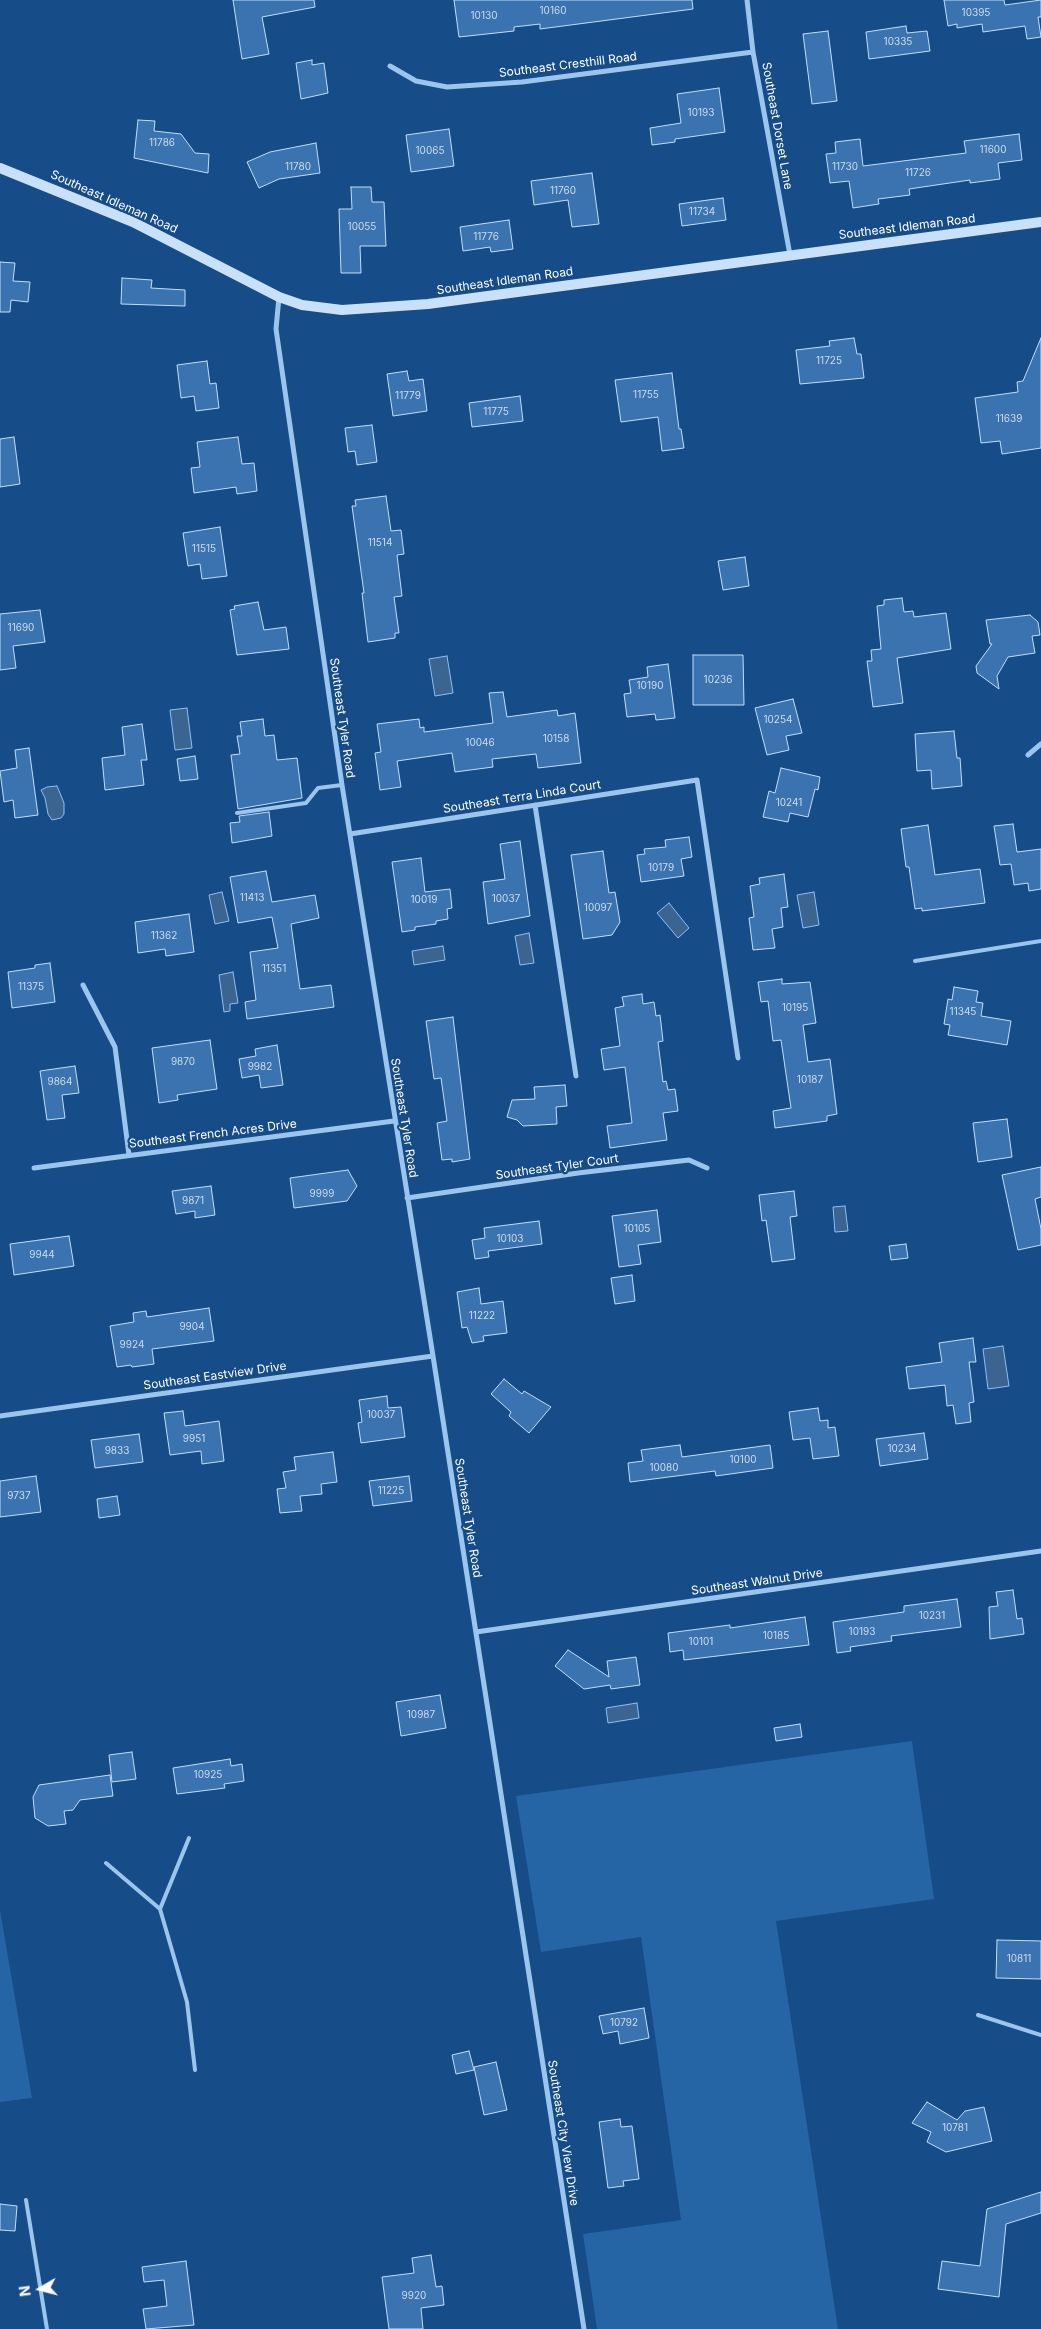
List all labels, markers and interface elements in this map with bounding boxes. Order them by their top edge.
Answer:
house number: 10160 [540,5,566,17]
house number: 10395 [962,7,990,19]
house number: 10130 [471,10,497,22]
house number: 10335 [884,36,912,48]
street label: Southeast Cresthill Road [498,49,638,81]
street label: Southeast Dorset Lane [759,61,795,191]
house number: 10193 [688,107,714,119]
house number: 11786 [149,137,175,149]
house number: 11600 [980,144,1006,156]
house number: 10065 [416,145,444,157]
house number: 11780 [285,161,311,173]
house number: 11730 [832,161,858,173]
street label: Southeast Idleman Road [48,167,180,237]
house number: 11726 [905,167,931,179]
house number: 11760 [550,185,576,197]
house number: 11734 [689,206,715,218]
street label: Southeast Idleman Road [838,211,976,243]
house number: 10055 [348,221,376,233]
house number: 11776 [473,231,499,243]
street label: Southeast Idleman Road [436,264,574,298]
house number: 11725 [816,355,842,367]
house number: 11755 [633,389,659,401]
house number: 11779 [395,390,421,402]
house number: 11775 [483,406,509,418]
house number: 11639 [996,413,1022,425]
house number: 11514 [368,537,392,549]
house number: 11515 [192,543,216,555]
house number: 11690 [8,622,34,634]
street label: Southeast Tyler Road [326,657,358,779]
house number: 10236 [704,674,732,686]
house number: 10190 [637,680,663,692]
house number: 10254 [763,714,793,726]
house number: 10158 [543,733,569,745]
house number: 10046 [465,737,495,749]
street label: Southeast Terra Linda Court [442,777,602,817]
house number: 10241 [776,797,802,809]
house number: 10179 [648,862,674,874]
house number: 11413 [240,892,264,904]
house number: 10037 [492,893,520,905]
house number: 10019 [411,894,437,906]
house number: 10097 [584,902,612,914]
house number: 11362 [151,930,177,942]
house number: 11351 [262,963,286,975]
house number: 11375 [18,981,44,993]
house number: 10195 [782,1002,808,1014]
house number: 11345 [950,1006,976,1018]
house number: 9870 [171,1056,195,1068]
street label: Southeast Tyler Road [387,1057,421,1179]
house number: 9982 [248,1061,272,1073]
house number: 10187 [797,1074,823,1086]
house number: 9864 [47,1076,73,1088]
street label: Southeast French Acres Drive [128,1117,298,1151]
street label: Southeast Tyler Court [495,1151,619,1183]
house number: 9999 [310,1188,334,1200]
house number: 9871 [182,1195,204,1207]
house number: 10105 [624,1223,650,1235]
house number: 10103 [497,1233,523,1245]
house number: 9944 [29,1249,55,1261]
house number: 11222 [469,1310,495,1322]
house number: 9904 [179,1321,205,1333]
house number: 9924 [120,1339,144,1351]
street label: Southeast Eastview Drive [143,1359,287,1393]
house number: 10037 [367,1409,395,1421]
house number: 9951 [183,1433,205,1445]
house number: 10234 [887,1443,917,1455]
house number: 9833 [105,1445,129,1457]
house number: 10100 [729,1454,757,1466]
street label: Southeast Tyler Road [451,1457,485,1579]
house number: 10080 [649,1462,679,1474]
house number: 11225 [378,1485,404,1497]
house number: 9737 [7,1490,31,1502]
street label: Southeast Walnut Drive [690,1566,824,1598]
house number: 10231 [919,1610,945,1622]
house number: 10193 [849,1626,875,1638]
house number: 10185 [763,1630,789,1642]
house number: 10101 [689,1636,713,1648]
house number: 10987 [407,1709,435,1721]
house number: 10925 [194,1769,222,1781]
house number: 10811 [1007,1953,1031,1965]
house number: 10792 [610,2017,638,2029]
street label: Southeast City View Drive [544,2059,582,2207]
house number: 10781 [942,2122,968,2134]
north arrow [15,2264,65,2314]
text: N [15,2285,34,2298]
house number: 9920 [402,2290,426,2302]

